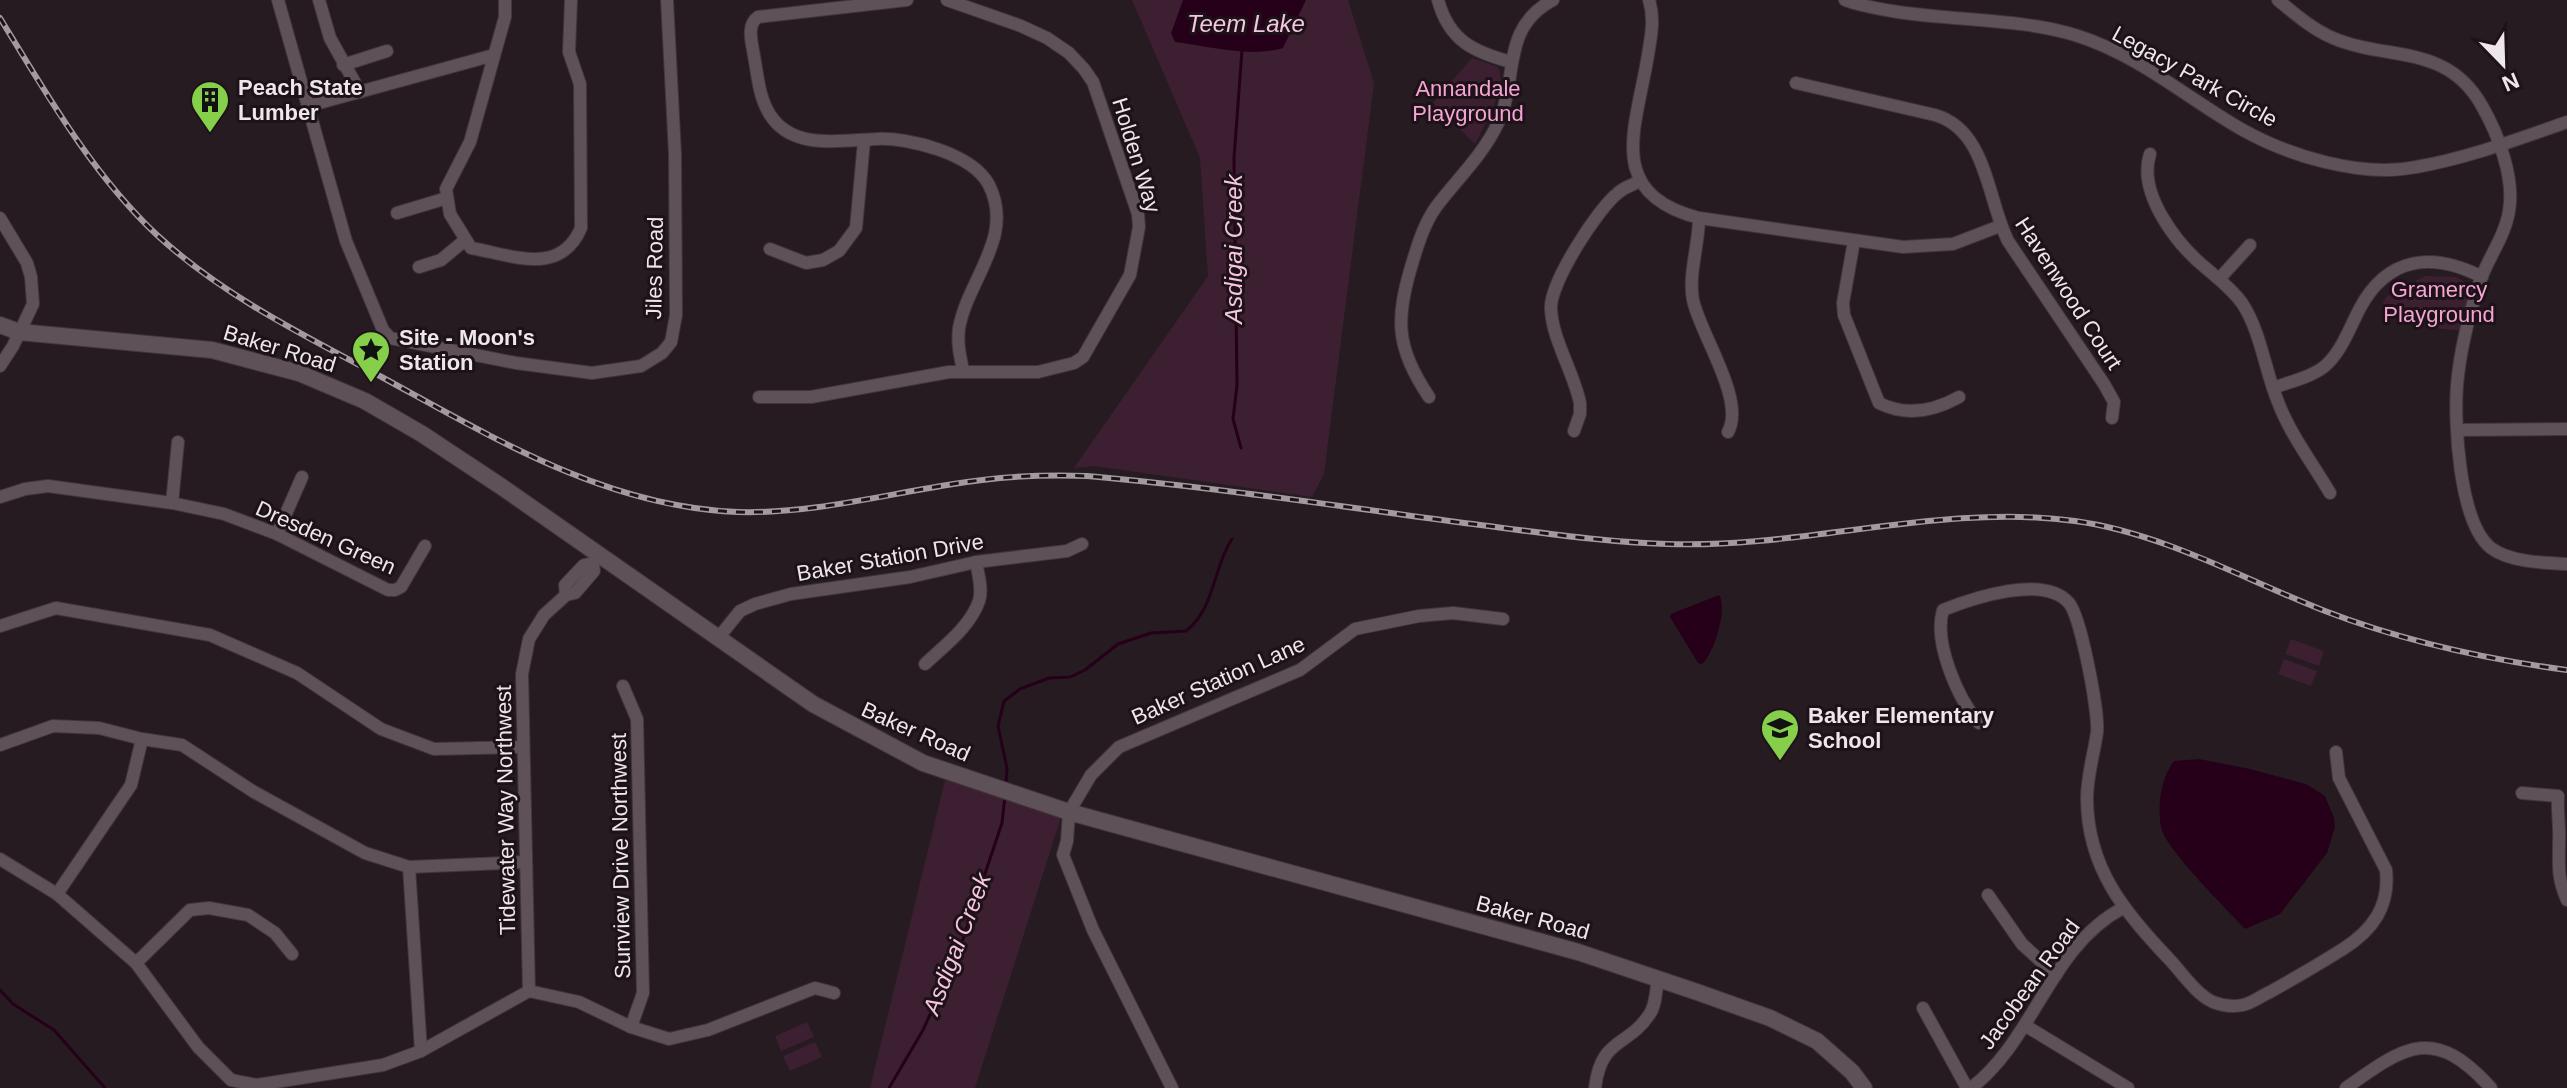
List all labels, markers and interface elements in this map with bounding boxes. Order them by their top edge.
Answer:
water label: Teem Lake [1187,10,1305,37]
street label: Legacy Park Circle [2108,21,2282,132]
north arrow [2463,24,2543,104]
text: N [2498,67,2523,97]
place label: Peach State Lumber [238,75,363,125]
park label: Annandale Playground [1412,76,1524,126]
building icon: Peach State Lumber [189,79,231,134]
street label: Holden Way [1107,95,1166,216]
water label: Asdigai Creek [1220,172,1247,326]
street label: Havenwood Court [2010,213,2127,374]
street label: Jiles Road [641,216,668,320]
park label: Gramercy Playground [2383,277,2495,327]
street label: Baker Road [221,320,339,377]
place label: Site - Moon's Station [399,325,535,375]
place icon: Site - Moon's Station [350,329,392,384]
street label: Dresden Green [252,495,400,579]
street label: Baker Station Drive [795,529,986,586]
street label: Baker Station Lane [1128,631,1309,730]
street label: Tidewater Way Northwest [491,685,520,935]
street label: Baker Road [858,696,974,767]
place label: Baker Elementary School [1808,703,1995,753]
school or university icon: Baker Elementary School [1759,707,1801,762]
street label: Sunview Drive Northwest [606,733,635,979]
water label: Asdigai Creek [916,867,997,1020]
street label: Baker Road [1474,890,1592,945]
street label: Jacobean Road [1974,915,2085,1054]

